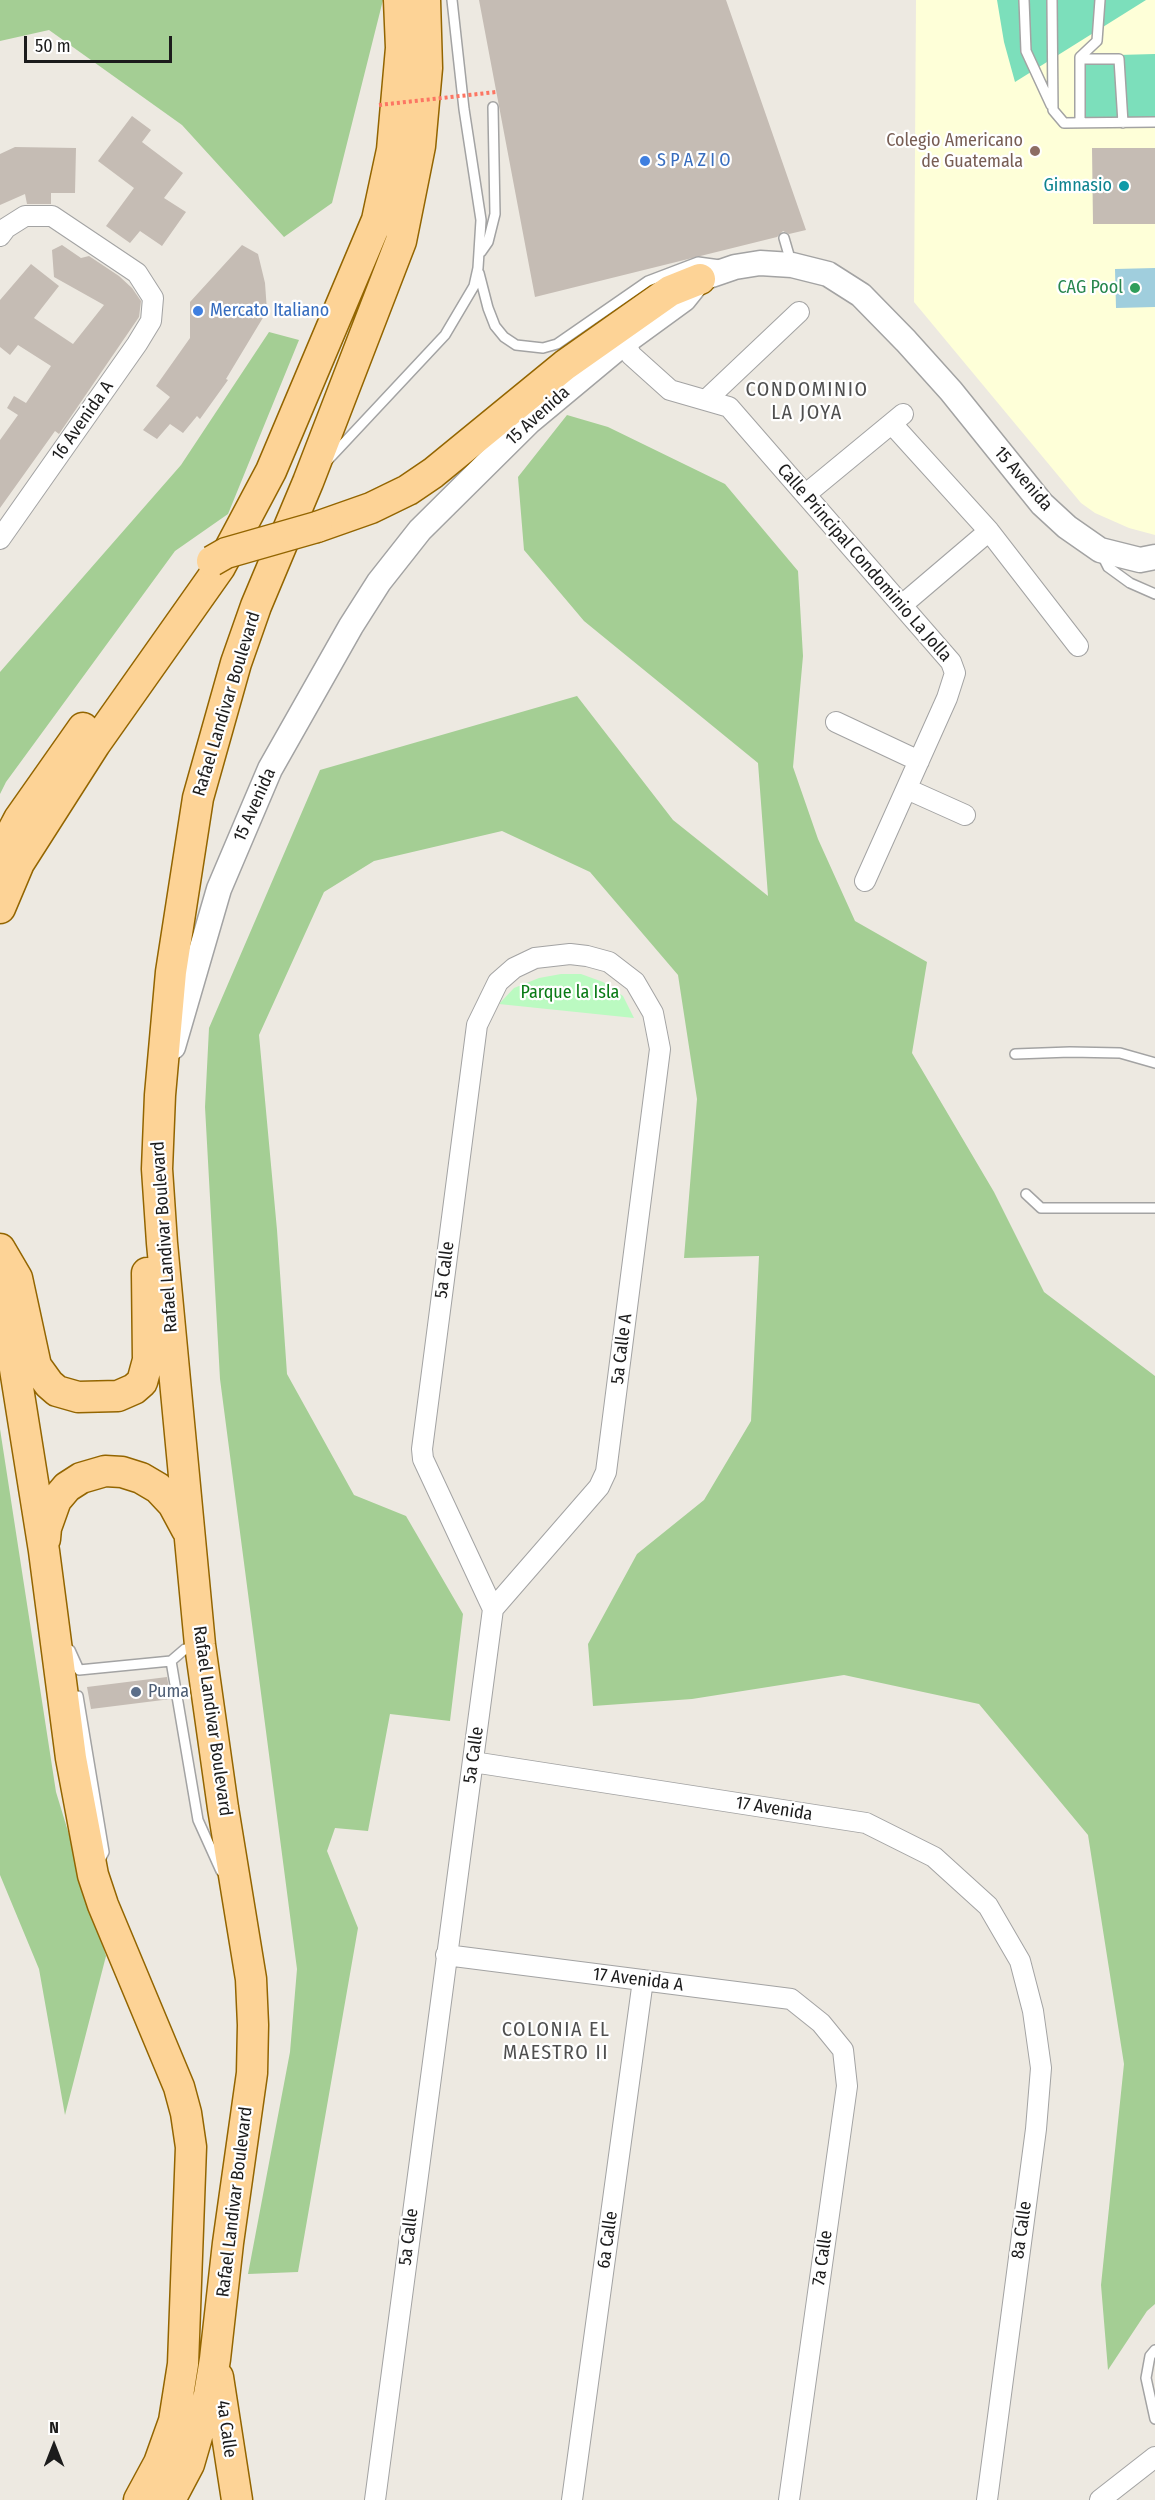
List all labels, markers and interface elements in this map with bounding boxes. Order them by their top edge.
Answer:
scale bar [27,24,176,62]
text: 50 m [35,35,71,57]
place label: Colegio Americano de Guatemala [886,130,1023,172]
marker: Colegio Americano de Guatemala [1028,144,1042,158]
place label: S P A Z I O [657,150,730,172]
marker: S P A Z I O [638,154,652,168]
place label: Gimnasio [1043,175,1112,197]
marker: Gimnasio [1117,179,1131,193]
place label: CAG Pool [1057,277,1123,299]
marker: CAG Pool [1128,281,1142,295]
place label: Mercato Italiano [210,300,329,322]
marker: Mercato Italiano [191,304,205,318]
street label: 16 Avenida A [48,377,118,465]
district label: CONDOMINIO LA JOYA [746,378,868,425]
street label: 15 Avenida [502,382,574,450]
street label: 15 Avenida [989,442,1057,516]
street label: Calle Principal Condominio La Jolla [772,460,956,666]
street label: Rafael Landivar Boulevard [189,609,265,799]
street label: 15 Avenida [229,765,281,845]
park label: Parque la Isla [521,982,619,1004]
street label: Rafael Landivar Boulevard [148,1141,182,1333]
street label: 5a Calle [431,1240,459,1300]
street label: 5a Calle A [607,1312,637,1386]
street label: Rafael Landivar Boulevard [188,1624,236,1818]
place label: Puma [148,1681,189,1703]
marker: Puma [129,1685,143,1699]
street label: 5a Calle [459,1725,489,1785]
street label: 17 Avenida [734,1792,814,1826]
street label: 17 Avenida A [592,1964,684,1996]
district label: COLONIA EL MAESTRO II [502,2018,610,2065]
street label: Rafael Landivar Boulevard [213,2105,257,2299]
street label: 8a Calle [1007,2200,1037,2260]
street label: 5a Calle [395,2207,423,2267]
street label: 6a Calle [593,2210,623,2270]
street label: 7a Calle [808,2229,838,2287]
street label: 4a Calle [211,2399,241,2459]
north arrow [24,2416,84,2476]
text: N [49,2418,59,2437]

